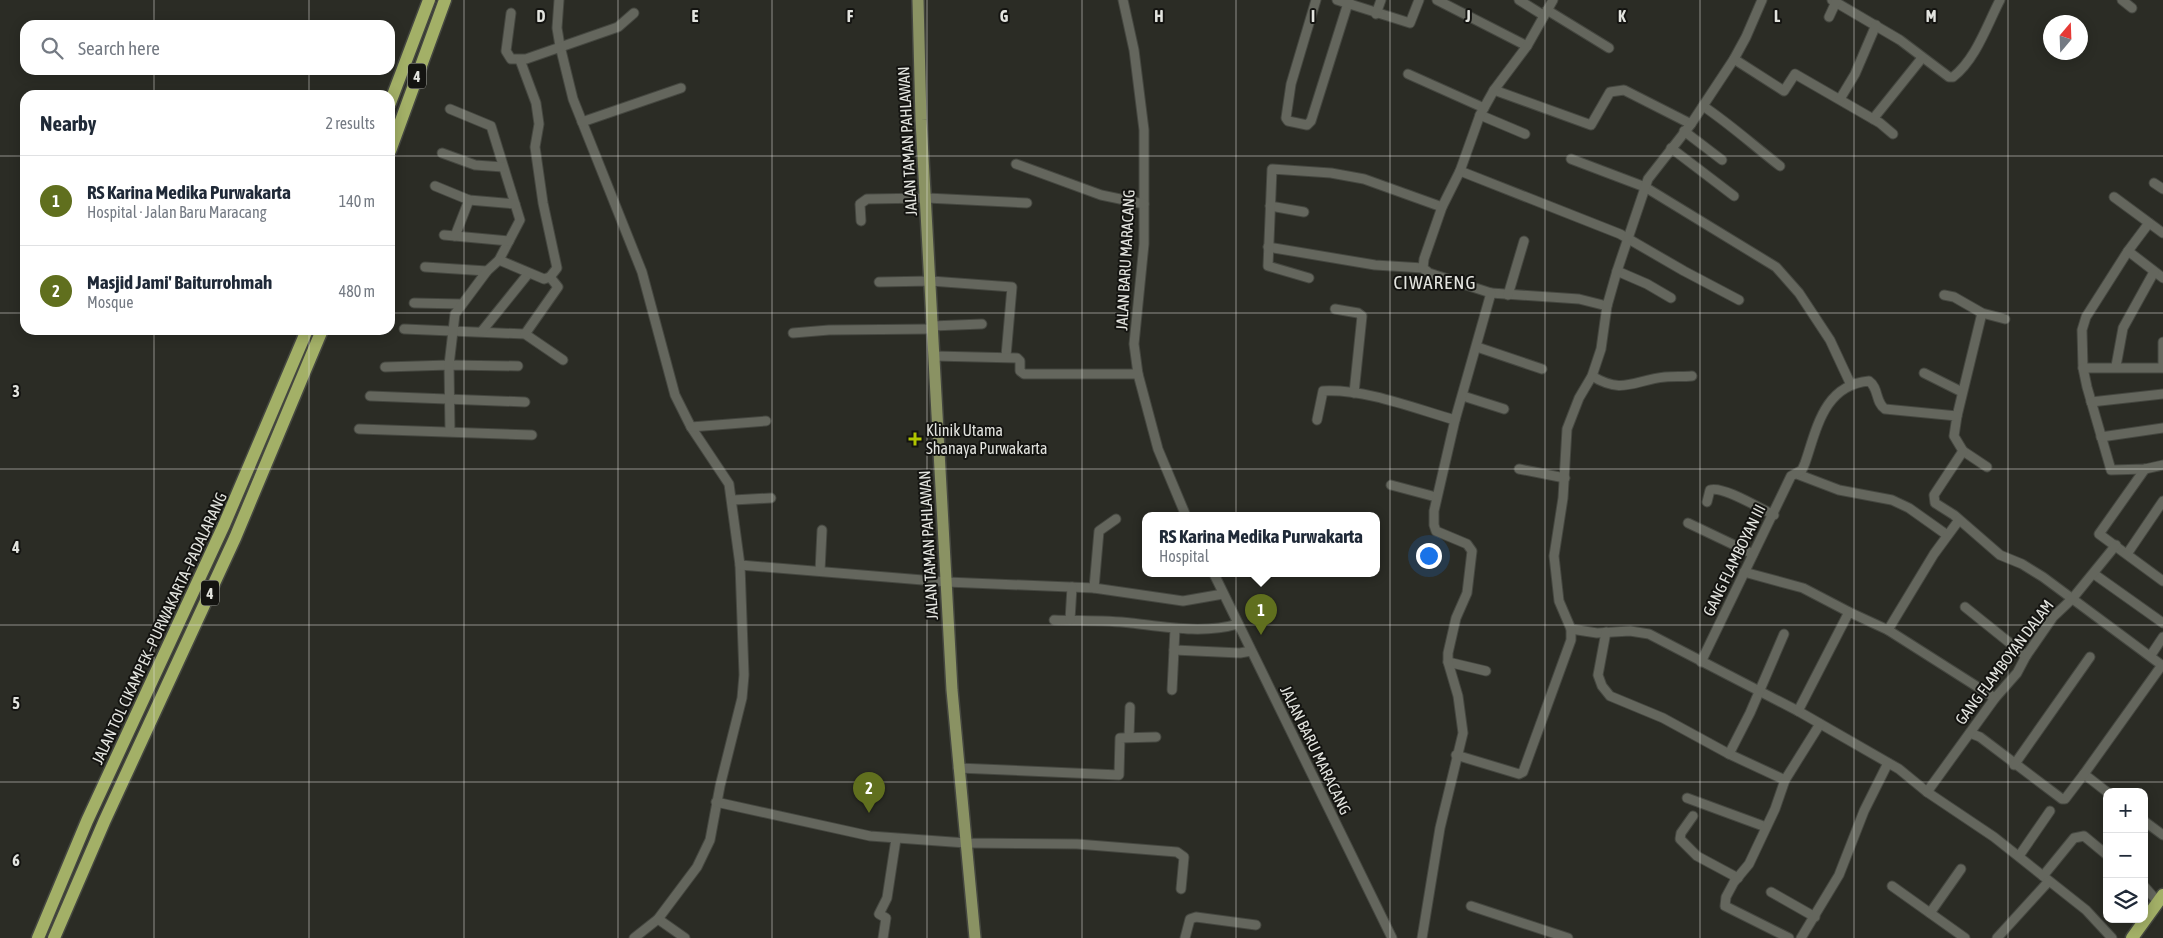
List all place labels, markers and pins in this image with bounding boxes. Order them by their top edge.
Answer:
place label: Klinik Utama Shanaya Purwakarta [926,421,1047,458]
marker: Klinik Utama Shanaya Purwakarta [908,432,922,446]
pin: 1 [1245,594,1277,635]
pin: 2 [853,772,885,813]

